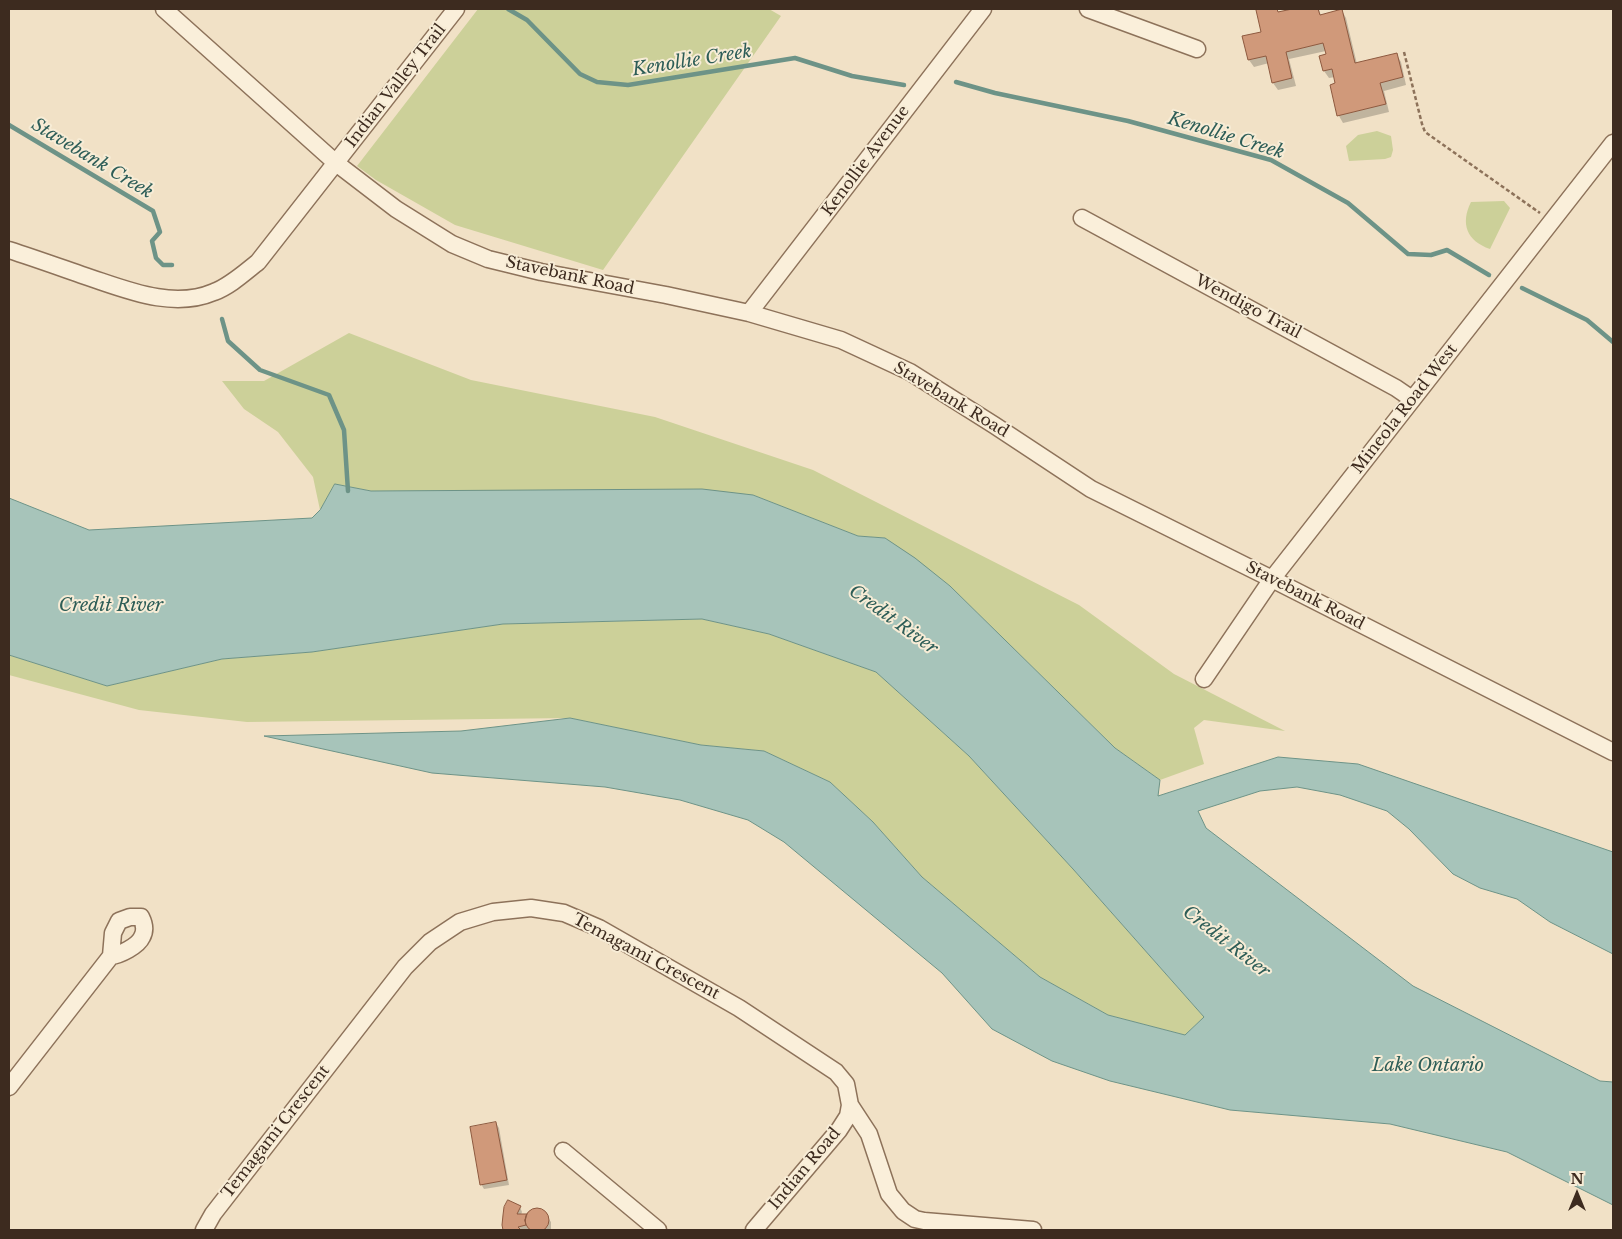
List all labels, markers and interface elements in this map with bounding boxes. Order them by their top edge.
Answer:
street label: Indian Valley Trail [342,20,450,152]
water label: Kenollie Creek [631,41,753,81]
street label: Kenollie Avenue [818,102,914,220]
water label: Kenollie Creek [1165,108,1287,164]
water label: Stavebank Creek [27,114,157,204]
street label: Stavebank Road [504,253,636,299]
street label: Wendigo Trail [1192,271,1304,343]
street label: Mineola Road West [1348,340,1462,478]
street label: Stavebank Road [890,358,1012,442]
street label: Stavebank Road [1242,558,1368,634]
water label: Credit River [844,581,942,659]
water label: Credit River [59,595,163,617]
water label: Credit River [1178,901,1274,983]
street label: Temagami Crescent [569,910,723,1004]
water label: Lake Ontario [1372,1055,1484,1077]
street label: Temagami Crescent [218,1062,334,1202]
street label: Indian Road [765,1124,845,1214]
north arrow [1552,1169,1602,1219]
text: N [1570,1170,1584,1188]

